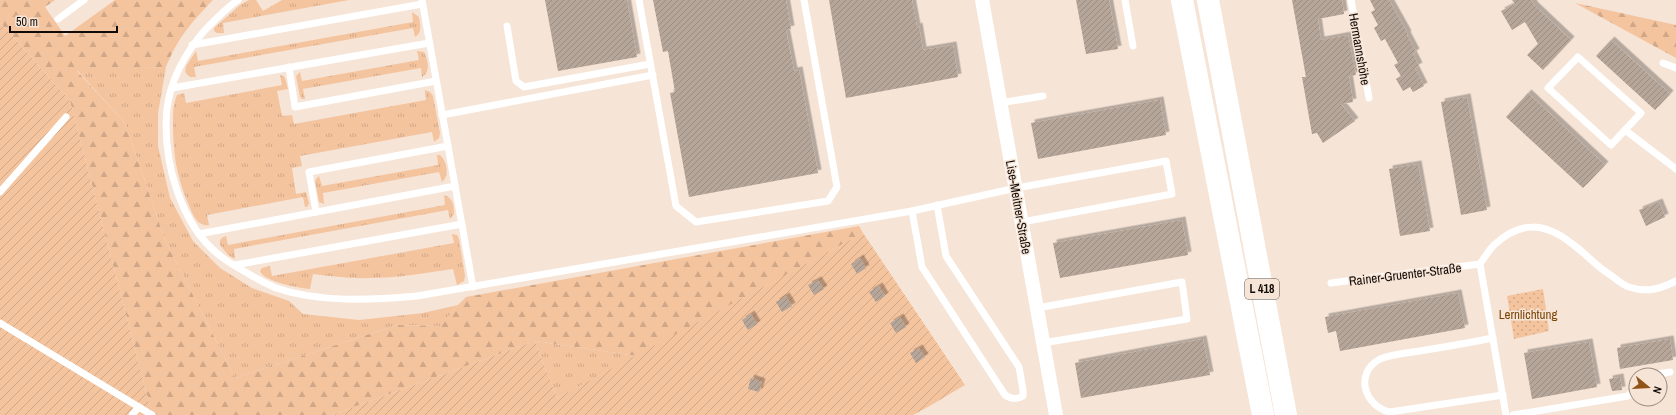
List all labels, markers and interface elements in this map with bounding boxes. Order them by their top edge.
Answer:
scale bar [10,8,117,34]
street label: Hermannshöhe [1345,12,1374,87]
text: 50 m [16,14,38,30]
street label: Lise-Meitner-Straße [1002,159,1035,256]
street label: Rainer-Gruenter-Straße [1348,259,1462,290]
road number: L 418 [1245,279,1279,299]
park label: Lernlichtung [1499,306,1557,323]
north arrow [1628,367,1668,407]
text: N [1650,385,1665,395]

